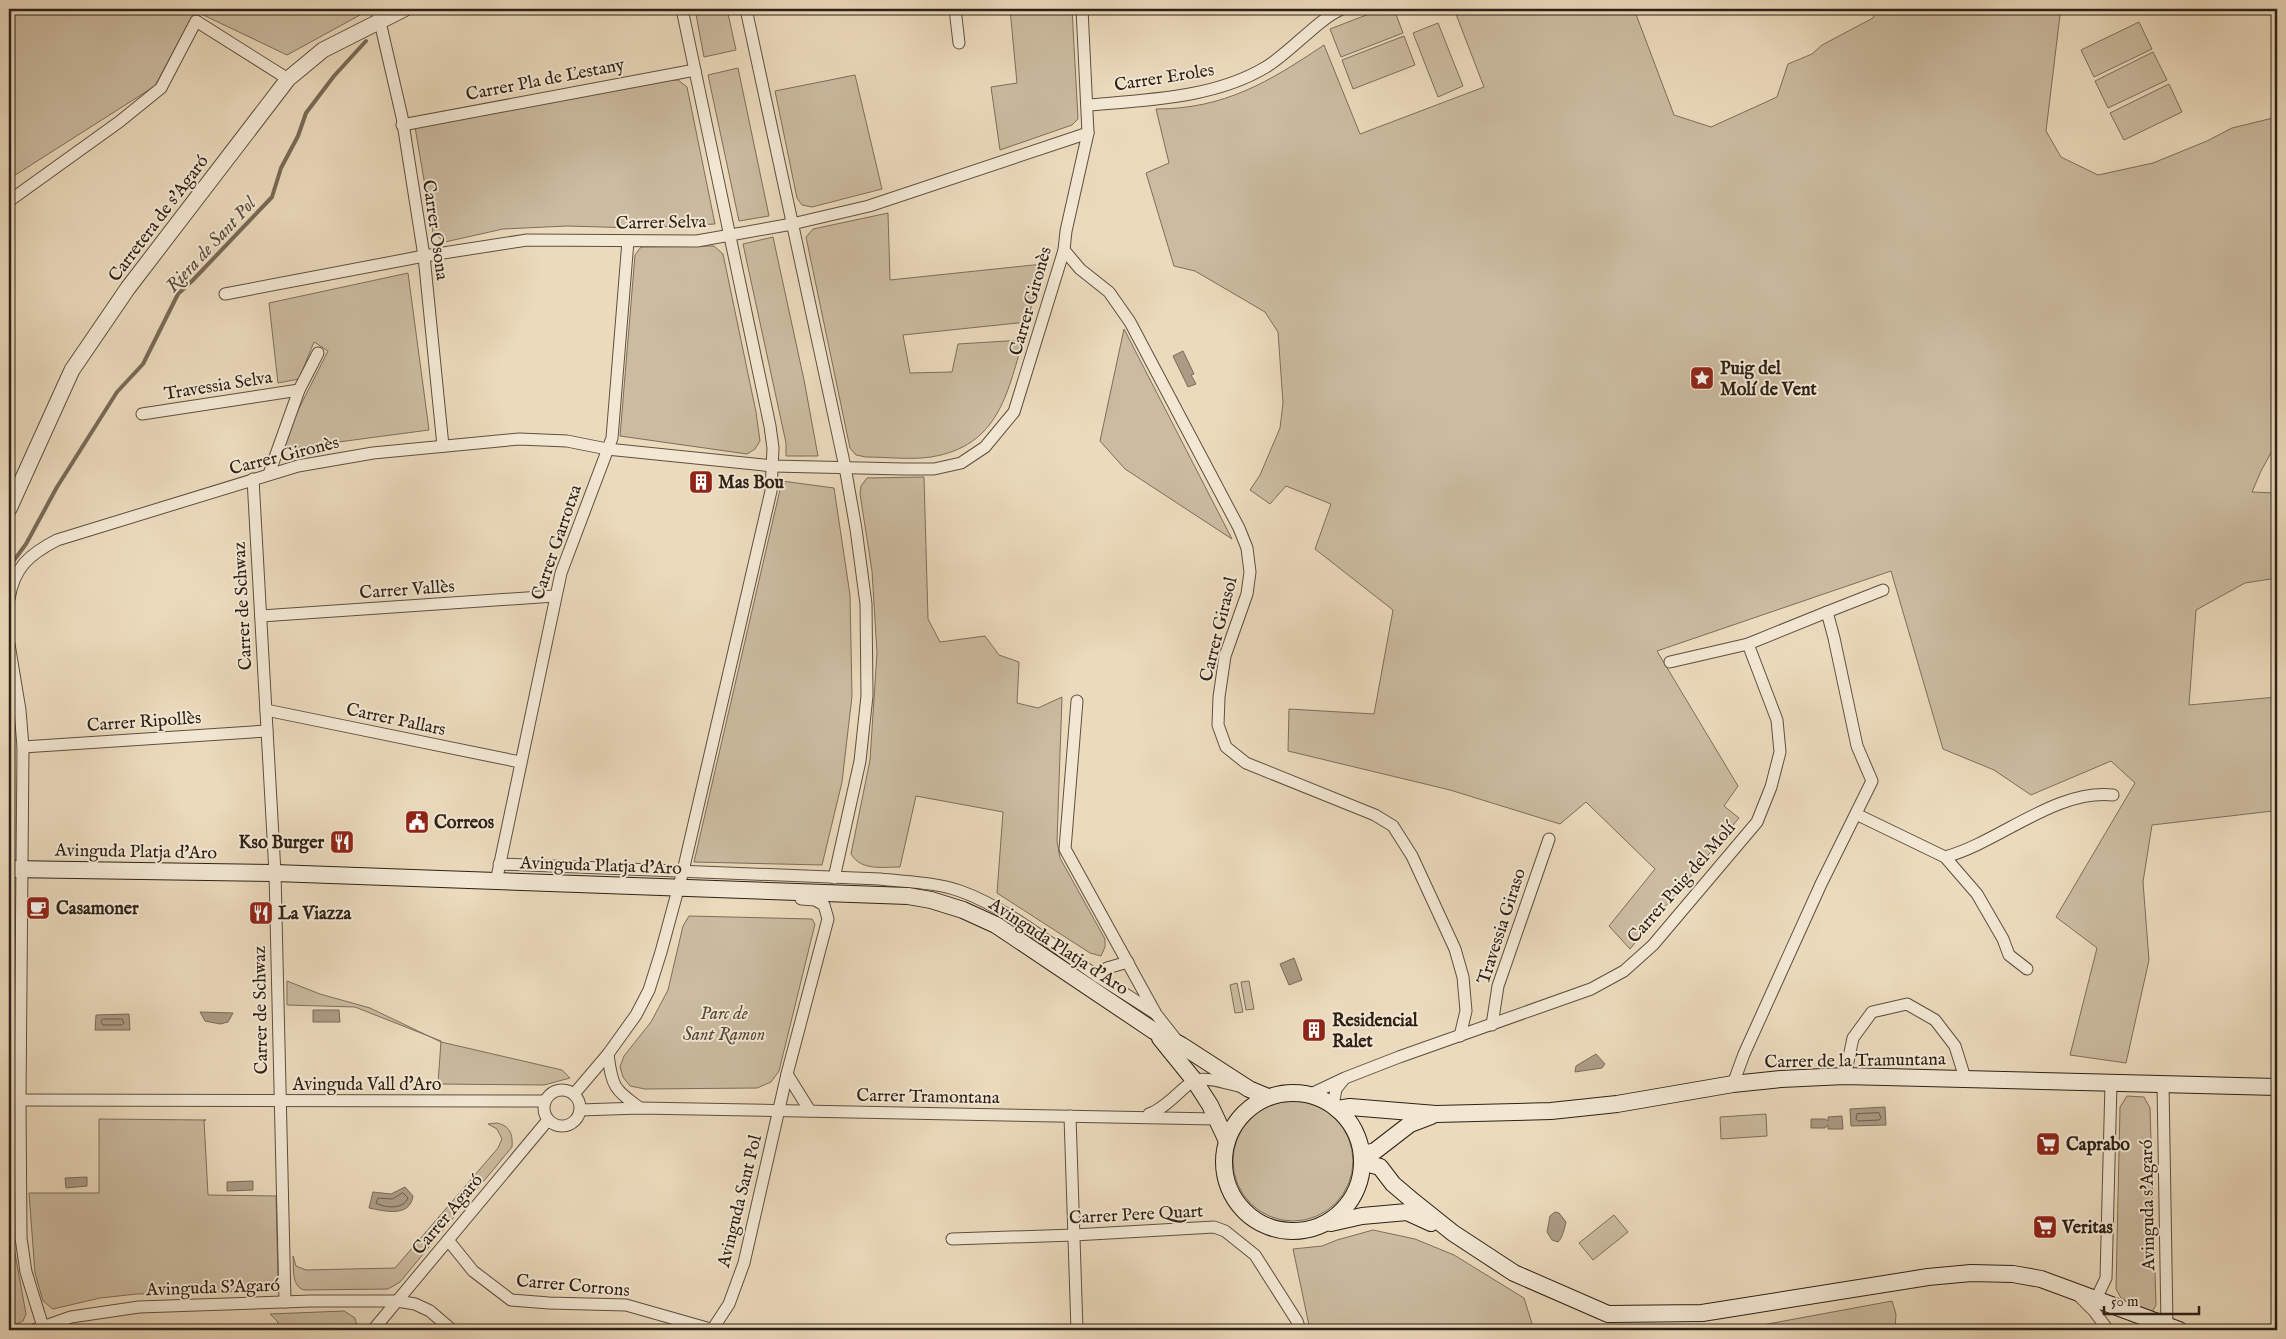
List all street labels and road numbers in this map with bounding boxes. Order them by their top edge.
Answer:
street label: Carrer Pla de Ľestany [464,54,627,107]
street label: Carrer Eroles [1113,59,1216,98]
street label: Carretera de s'Agaró [104,151,215,287]
street label: Carrer Osona [416,179,453,282]
street label: Carrer Selva [616,211,707,236]
street label: Carrer Gironès [1005,244,1058,359]
street label: Travessia Selva [163,367,274,406]
street label: Carrer Gironès [227,432,342,481]
street label: Carrer Garrotxa [527,482,588,603]
street label: Carrer de Schwaz [229,541,258,671]
street label: Carrer Girasol [1195,575,1244,684]
street label: Carrer Vallès [359,576,456,605]
street label: Carrer Pallars [344,699,448,742]
street label: Carrer Ripollès [86,707,202,738]
street label: Carrer Puig del Molí [1623,817,1742,949]
street label: Avinguda Platja d'Aro [54,840,218,865]
street label: Avinguda Platja d'Aro [519,852,683,881]
street label: Travessia Giraso [1473,865,1532,987]
street label: Avinguda Platja d'Aro [983,893,1133,1001]
street label: Carrer de Schwaz [249,945,274,1074]
street label: Carrer de la Tramuntana [1764,1048,1946,1075]
street label: Avinguda Vall d'Aro [291,1074,442,1097]
street label: Carrer Tramontana [856,1085,1000,1110]
street label: Avinguda Sant Pol [713,1133,768,1271]
street label: Avinguda s'Agaró [2136,1139,2161,1272]
street label: Carrer Agaró [408,1170,489,1260]
street label: Carrer Pere Quart [1068,1200,1204,1231]
street label: Carrer Corrons [515,1270,631,1303]
street label: Avinguda S'Agaró [145,1275,281,1302]

